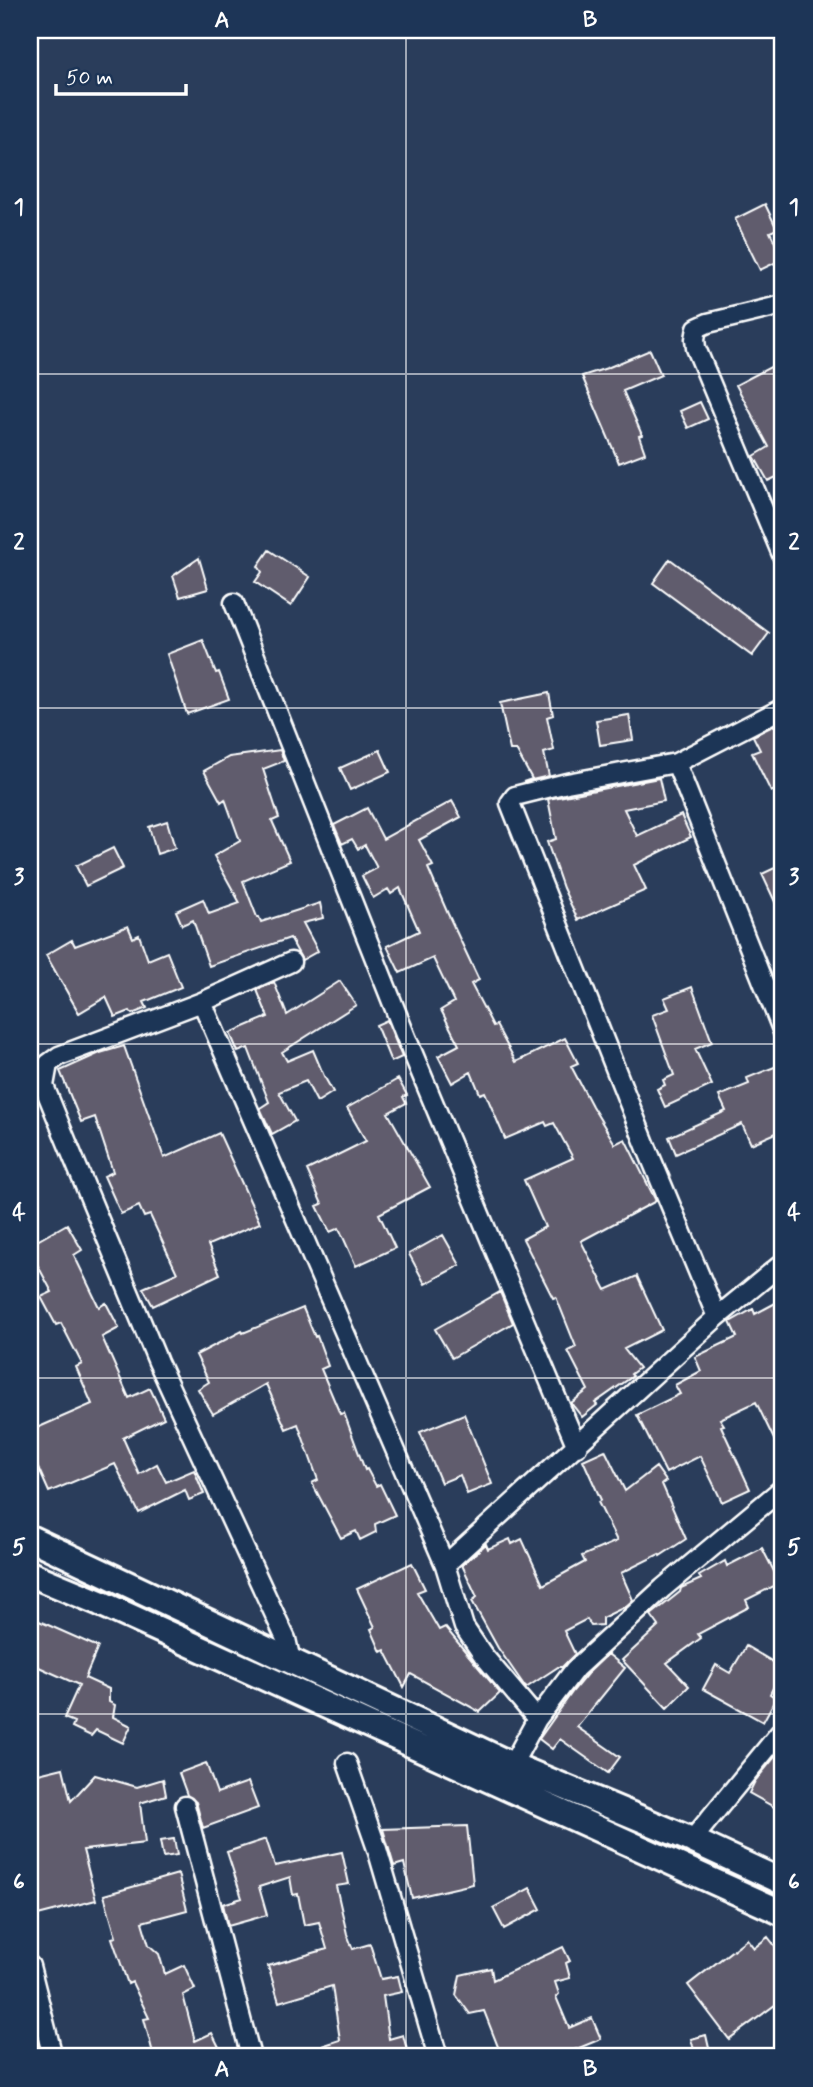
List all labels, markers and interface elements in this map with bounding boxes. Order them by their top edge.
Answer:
text: A [214,6,230,36]
text: B [583,6,598,36]
scale bar [56,52,186,96]
text: 50 m [66,64,113,92]
text: 1 [14,193,24,223]
text: 1 [789,193,799,223]
text: 2 [13,528,25,558]
text: 2 [788,528,800,558]
text: 3 [14,863,25,893]
text: 3 [789,863,800,893]
text: 4 [12,1198,26,1228]
text: 4 [787,1198,801,1228]
text: 5 [12,1533,26,1563]
text: 5 [787,1533,801,1563]
text: 6 [13,1868,25,1898]
text: 6 [788,1868,800,1898]
text: A [214,2055,230,2085]
text: B [583,2055,598,2085]

